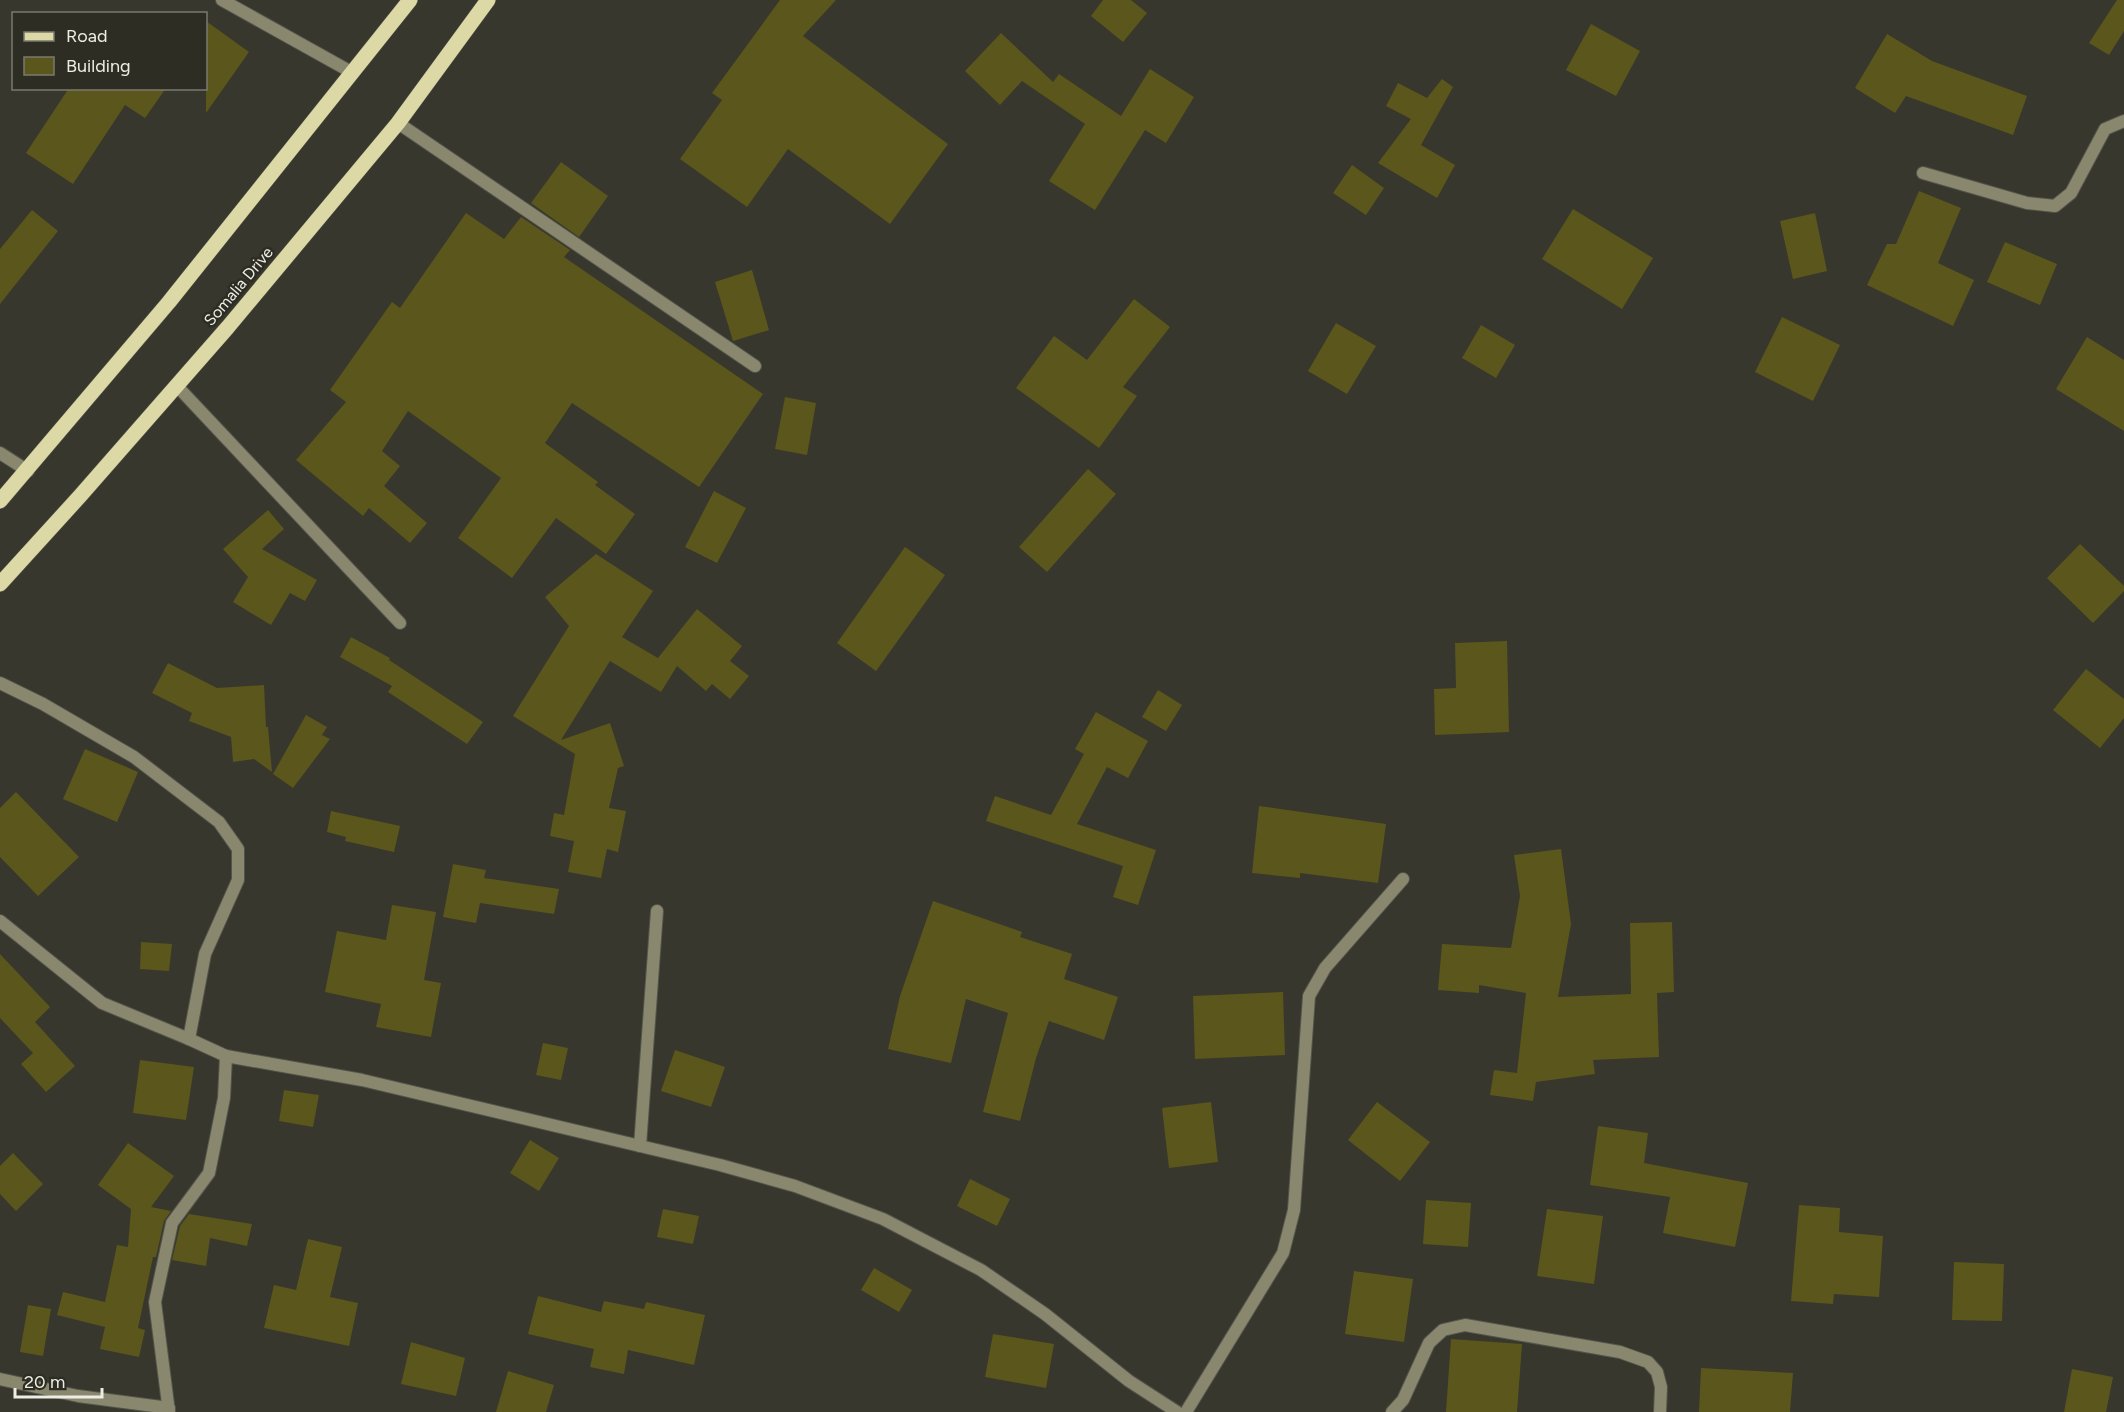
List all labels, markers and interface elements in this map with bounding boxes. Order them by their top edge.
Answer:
legend [12,12,207,90]
text: Road [66,25,107,47]
text: Building [66,55,131,77]
street label: Somalia Drive [200,243,277,330]
scale bar [15,1361,102,1399]
text: 20 m [24,1371,65,1393]

